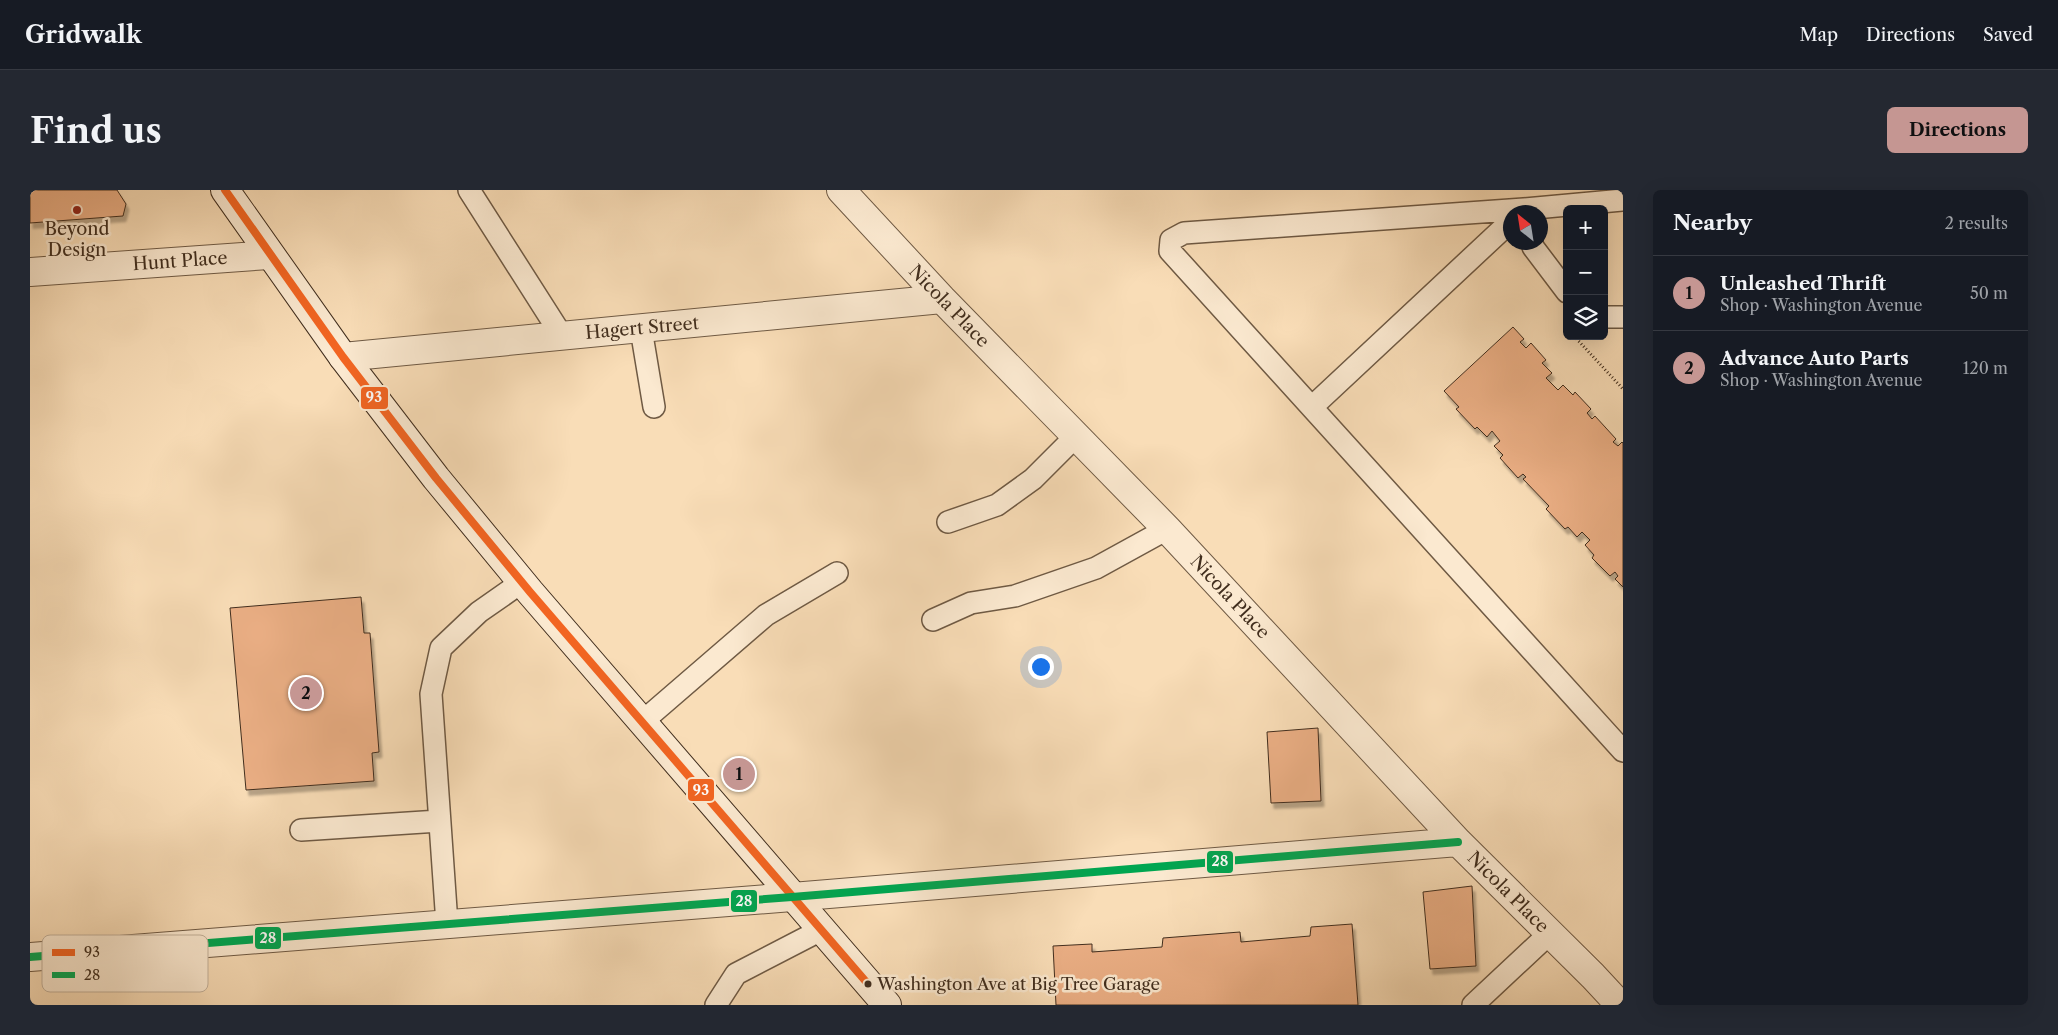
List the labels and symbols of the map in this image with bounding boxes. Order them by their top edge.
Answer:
marker: Beyond Design [71,204,83,216]
north arrow [1503,205,1548,250]
place label: Beyond Design [44,218,110,261]
street label: Hunt Place [132,247,228,275]
street label: Nicola Place [904,260,994,352]
street label: Hagert Street [584,312,700,344]
line badge: 93 [360,386,389,410]
text: 93 [366,388,382,406]
street label: Nicola Place [1186,551,1274,643]
your location [1028,654,1054,680]
pin: 2 [290,674,322,712]
pin: 1 [723,755,755,793]
line badge: 93 [687,778,715,802]
text: 93 [693,781,709,799]
street label: Nicola Place [1463,847,1553,937]
line badge: 28 [1206,850,1234,874]
text: 28 [1212,852,1228,870]
line badge: 28 [730,889,758,913]
text: 28 [736,892,752,910]
line badge: 28 [254,926,282,950]
text: 28 [260,929,276,947]
legend [42,935,208,992]
text: 93 [84,943,100,961]
text: 28 [84,966,100,984]
place label: Washington Ave at Big Tree Garage [876,974,1160,994]
marker: Washington Ave at Big Tree Garage [863,979,873,989]

